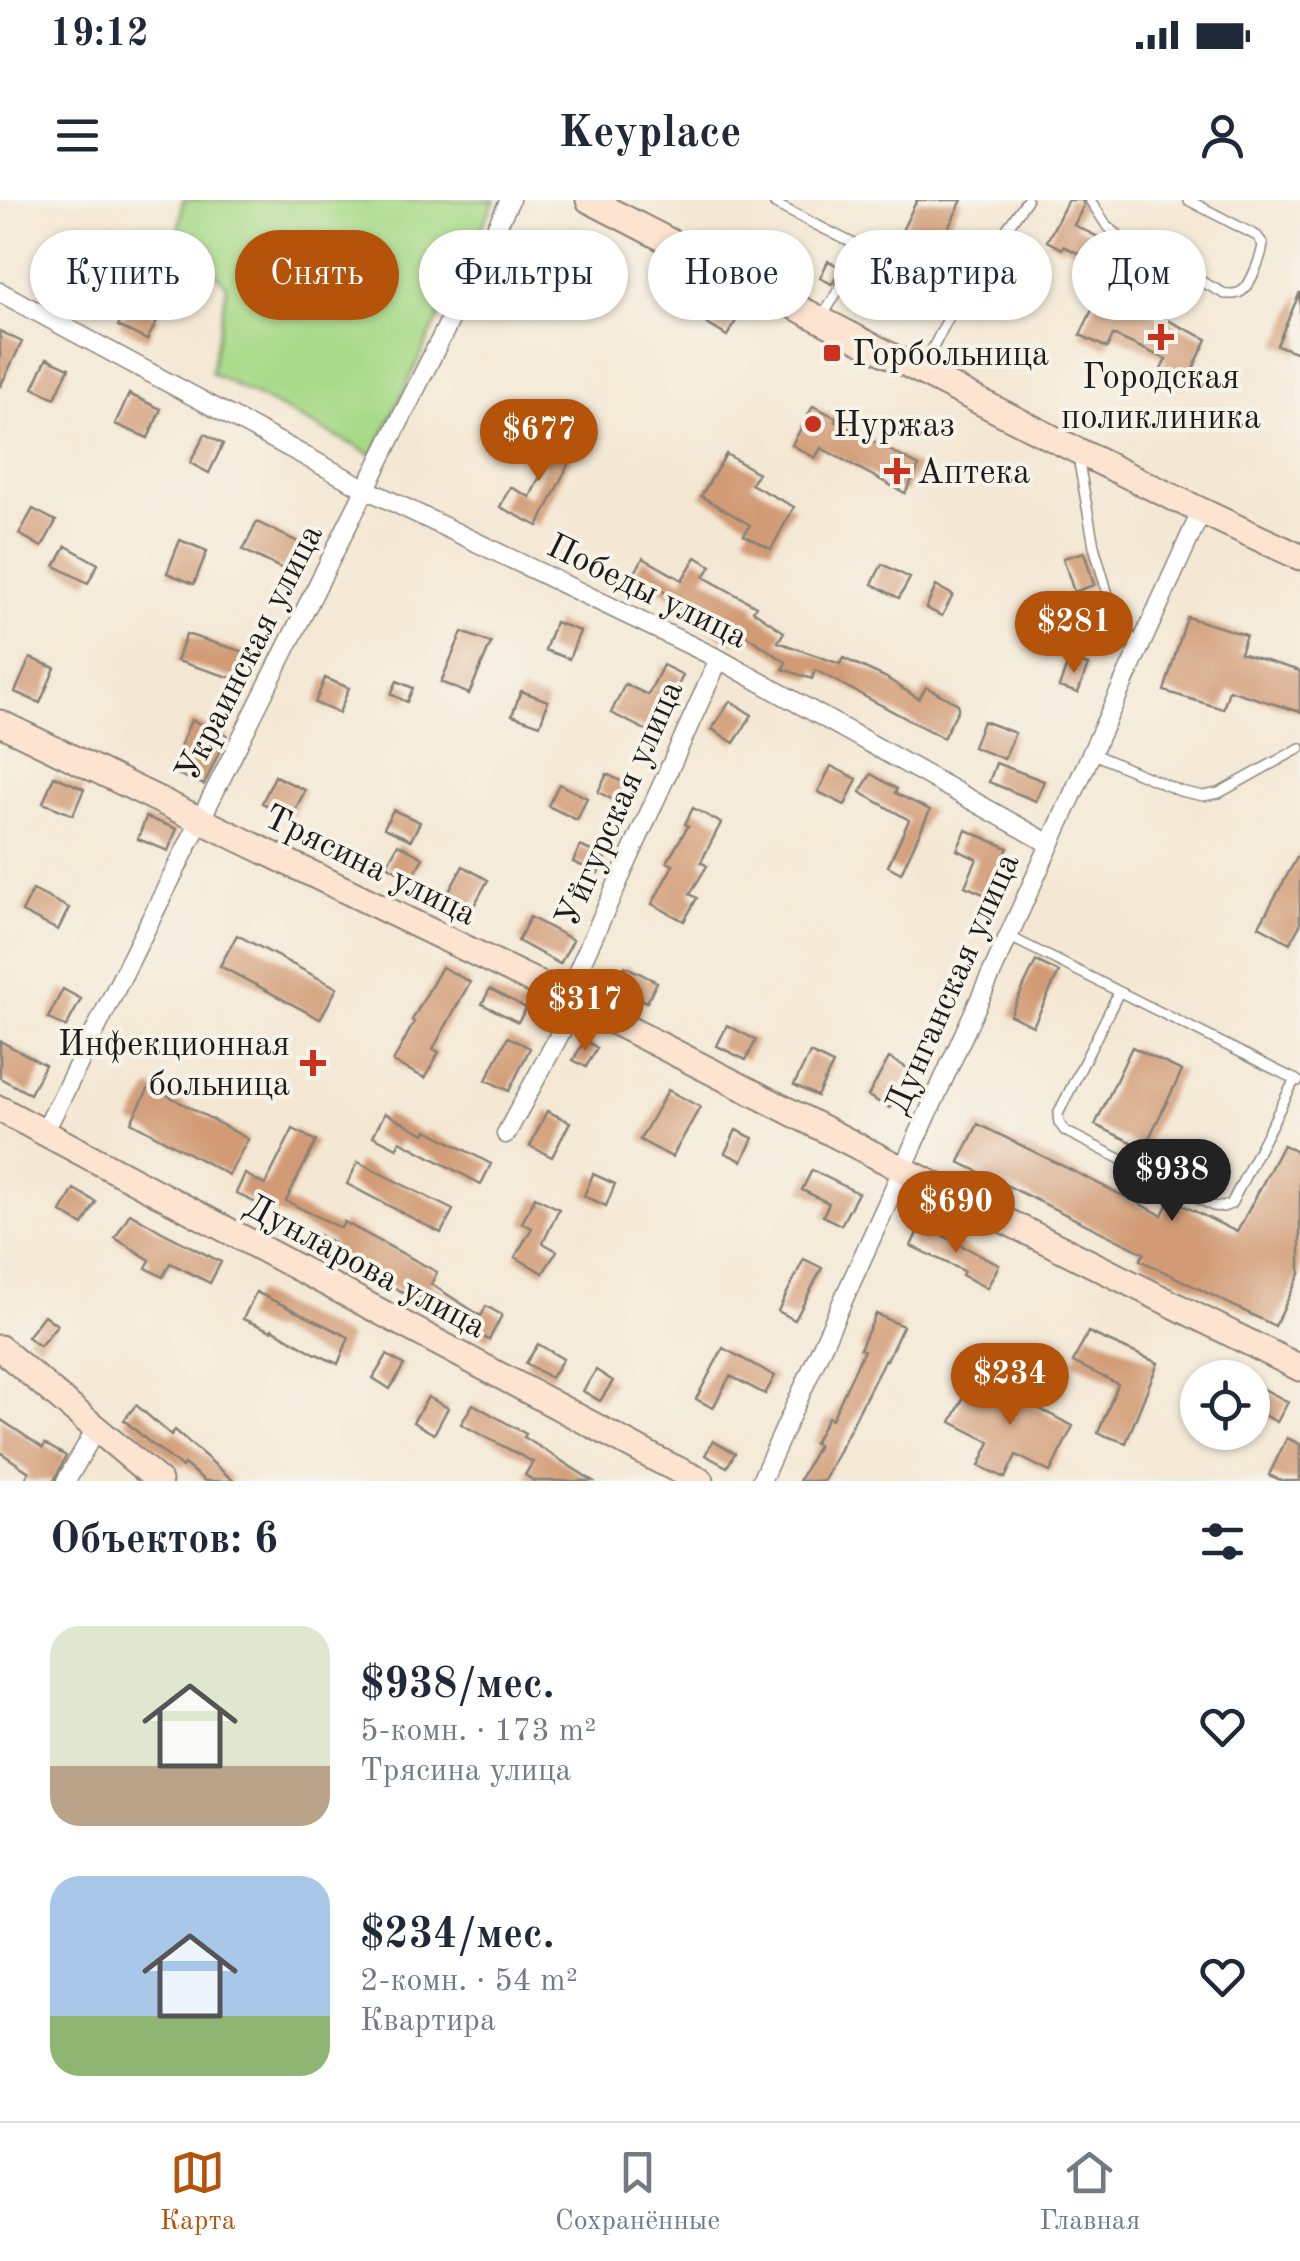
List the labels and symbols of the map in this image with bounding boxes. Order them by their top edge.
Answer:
marker: Городская поликлиника [1148,324,1174,350]
place label: Горбольница [852,338,1049,373]
marker: Горбольница [821,342,843,364]
place label: Городская поликлиника [1061,361,1261,436]
pin: $677 [480,399,598,484]
place label: Нуржаз [833,409,955,444]
marker: Нуржаз [802,413,824,435]
place label: Аптека [917,456,1030,491]
marker: Аптека [886,460,908,482]
street label: Украинская улица [170,519,330,787]
street label: Победы улица [541,529,753,656]
pin: $281 [1015,591,1133,676]
street label: Уйгурская улица [550,676,690,932]
street label: Трясина улица [258,800,481,933]
street label: Дунганская улица [880,848,1027,1120]
pin: $317 [526,969,644,1054]
place label: Инфекционная больница [58,1028,290,1103]
marker: Инфекционная больница [300,1050,326,1076]
pin: $938 [1113,1139,1231,1224]
pin: $690 [897,1171,1015,1256]
street label: Дунларова улица [239,1189,491,1345]
pin: $234 [951,1343,1069,1428]

